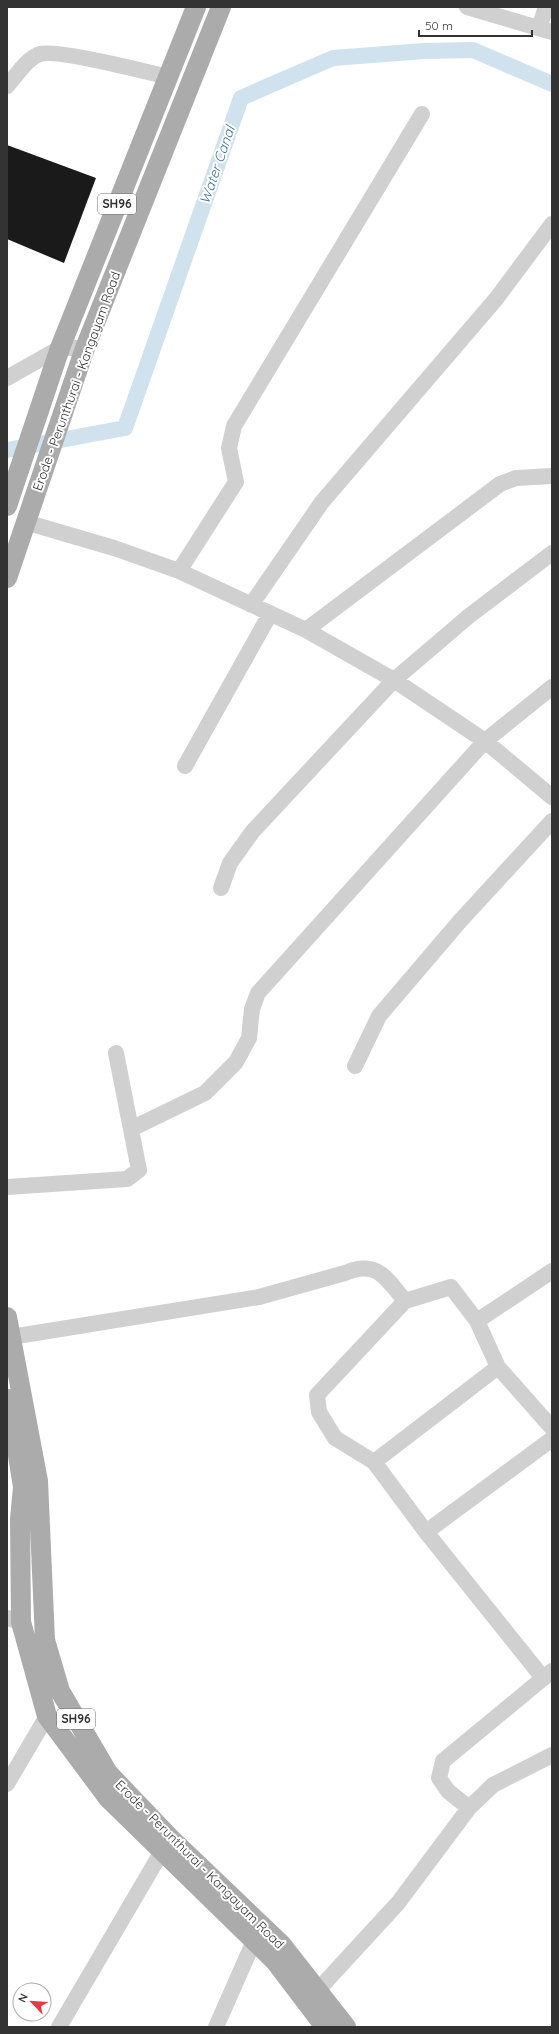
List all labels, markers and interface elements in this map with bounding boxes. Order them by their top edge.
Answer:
scale bar [419,12,532,38]
text: 50 m [425,18,453,33]
water label: Water Canal [195,122,239,206]
road number: SH96 [98,194,136,214]
street label: Erode - Perunthurai - Kangayam Road [29,269,123,493]
road number: SH96 [57,1709,95,1729]
street label: Erode - Perunthurai - Kangayam Road [112,1776,288,1952]
north arrow [12,1982,52,2022]
text: N [15,1991,31,2004]

